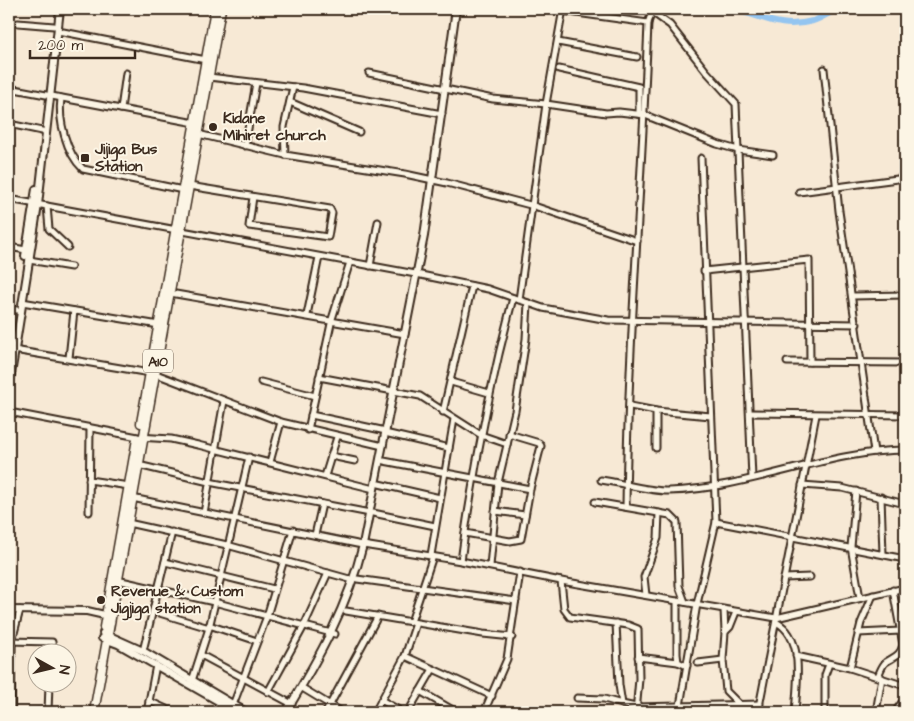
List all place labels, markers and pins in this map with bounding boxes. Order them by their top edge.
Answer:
place label: Kidane Mihiret church [223,108,326,146]
marker: Kidane Mihiret church [207,121,219,133]
place label: Jijiga Bus Station [94,139,158,177]
marker: Jijiga Bus Station [79,152,91,164]
place label: Revenue & Custom Jigjiga station [110,581,243,621]
marker: Revenue & Custom Jigjiga station [95,594,107,606]

